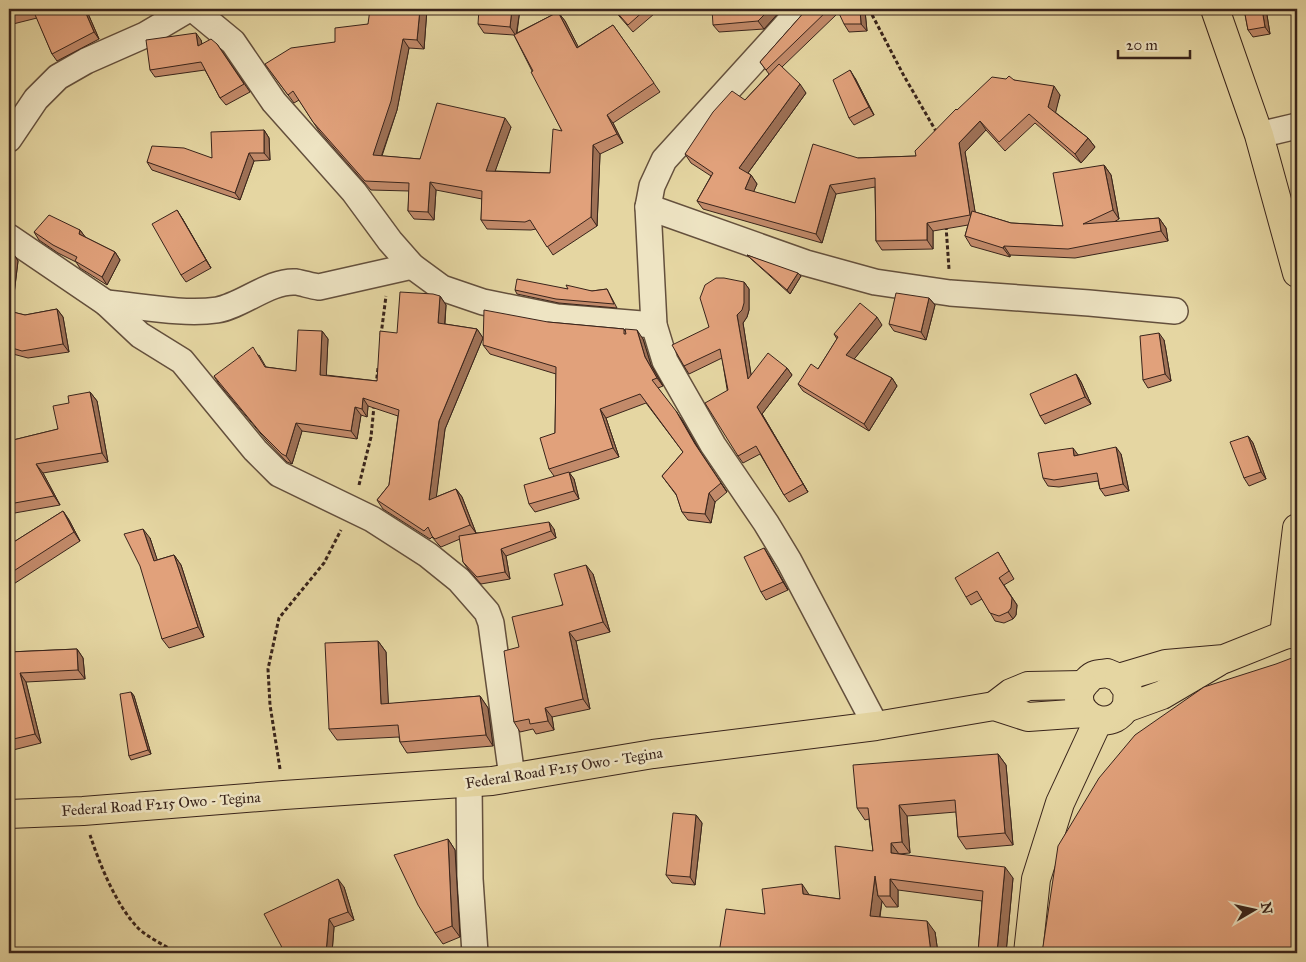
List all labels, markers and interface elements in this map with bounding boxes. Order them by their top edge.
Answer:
scale bar [1118,28,1191,60]
text: 20 m [1126,36,1158,54]
street label: Federal Road F215 Owo - Tegina [464,743,665,792]
street label: Federal Road F215 Owo - Tegina [61,788,262,820]
north arrow [1228,884,1278,934]
text: N [1257,901,1276,915]

